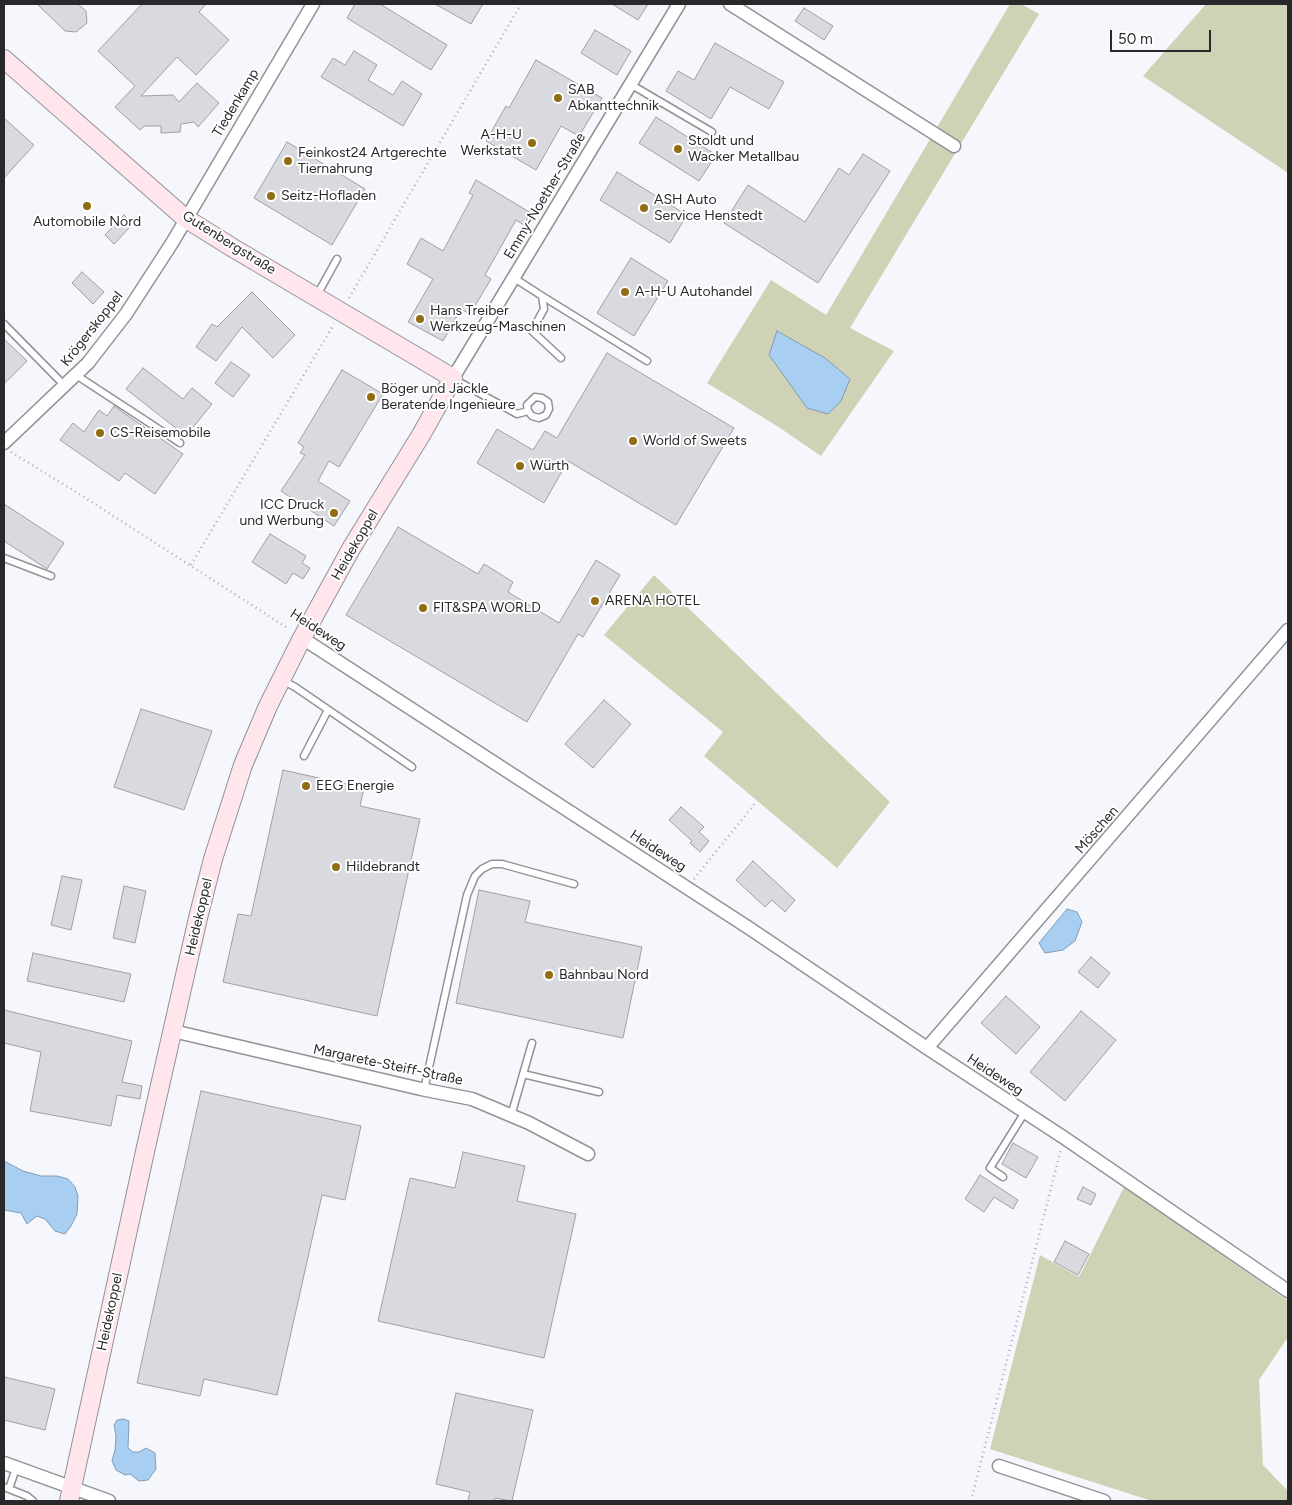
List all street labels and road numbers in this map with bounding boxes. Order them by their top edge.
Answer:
street label: Tiedenkamp [209,66,263,140]
street label: Emmy-Noether-Straße [501,130,589,262]
street label: Gutenbergstraße [179,207,279,279]
street label: Krögerskoppel [58,288,126,370]
street label: Heidekoppel [328,506,382,584]
street label: Heideweg [287,606,349,654]
street label: Möschen [1072,803,1122,857]
street label: Heideweg [627,827,689,875]
street label: Heidekoppel [182,876,216,958]
street label: Margarete-Steiff-Straße [312,1041,464,1089]
street label: Heideweg [964,1051,1026,1099]
street label: Heidekoppel [94,1271,126,1353]

